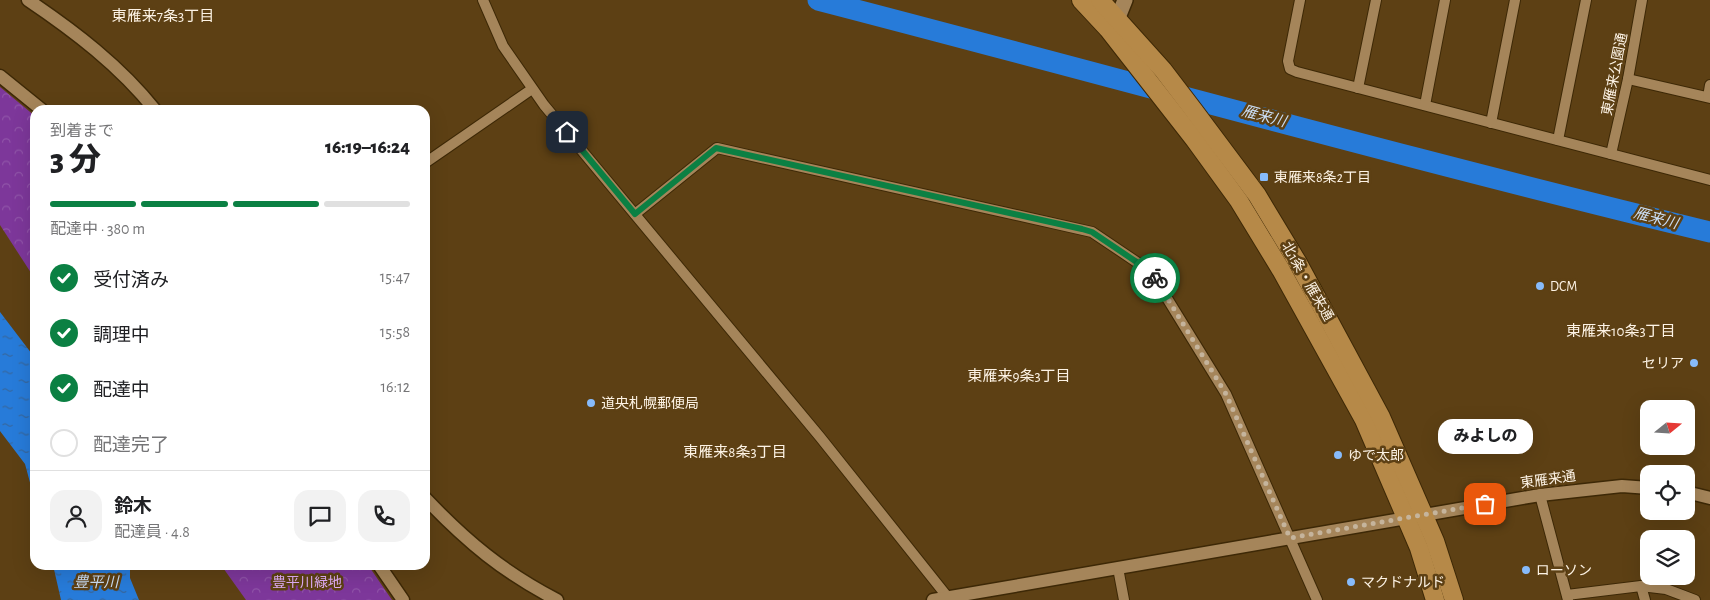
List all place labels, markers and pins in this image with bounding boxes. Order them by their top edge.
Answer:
pin [546,111,588,153]
place label: 東雁来8条2丁目 [1274,170,1371,185]
marker: 東雁来8条2丁目 [1258,171,1270,183]
marker: DCM [1534,280,1546,292]
place label: DCM [1550,280,1577,294]
place label: セリア [1642,357,1684,371]
marker: セリア [1688,357,1700,369]
place label: 道央札幌郵便局 [601,396,699,411]
marker: 道央札幌郵便局 [585,397,597,409]
callout: みよしの [1438,419,1532,454]
place label: ゆで太郎 [1348,448,1404,463]
marker: ゆで太郎 [1332,449,1344,461]
pin [1464,483,1506,525]
marker: ローソン [1520,564,1532,576]
place label: ローソン [1536,564,1592,578]
place label: マクドナルド [1361,575,1445,590]
marker: マクドナルド [1345,576,1357,588]

